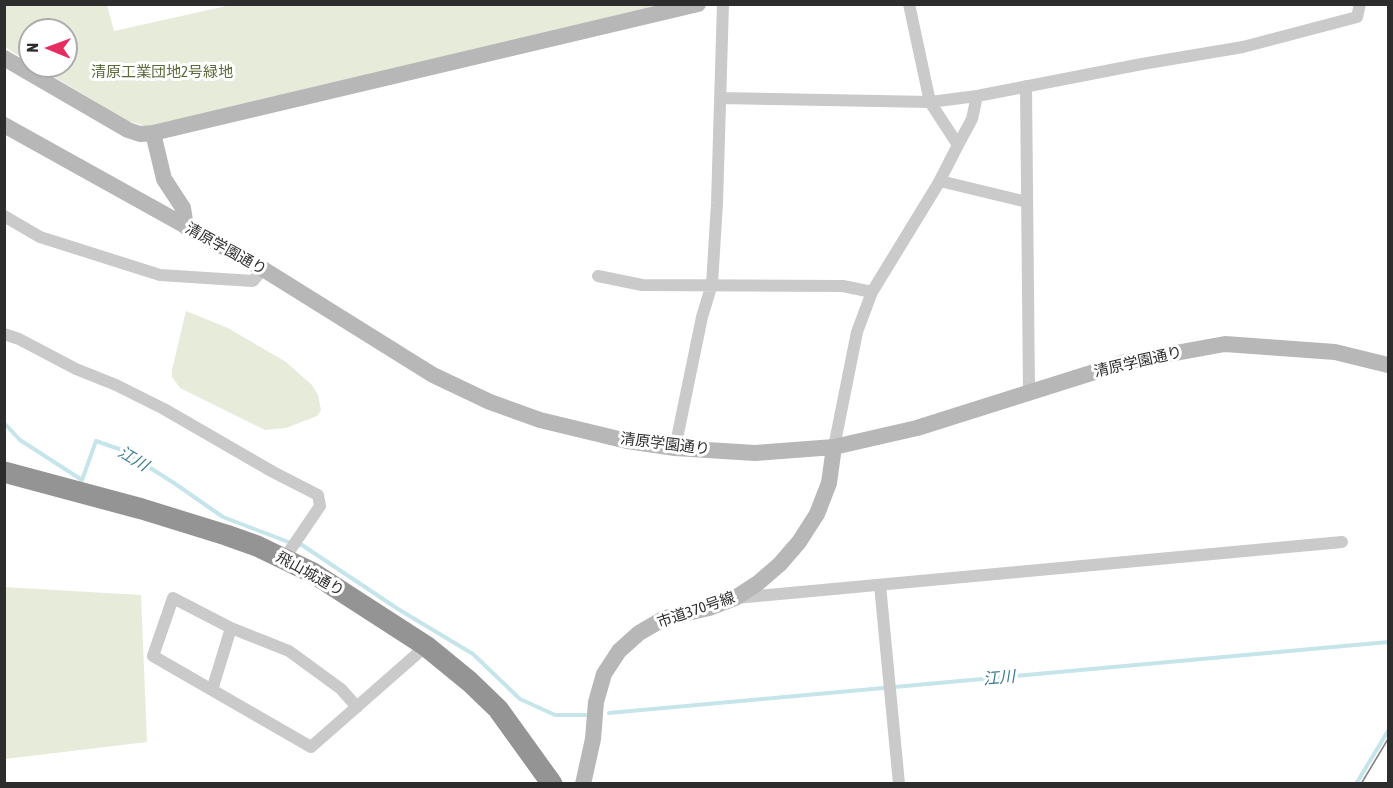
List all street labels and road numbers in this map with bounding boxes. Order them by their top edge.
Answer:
street label: 清原学園通り [182,219,270,279]
street label: 清原学園通り [1092,343,1184,381]
street label: 清原学園通り [619,430,711,458]
street label: 飛山城通り [273,548,347,600]
street label: 市道370号線 [655,588,737,632]

